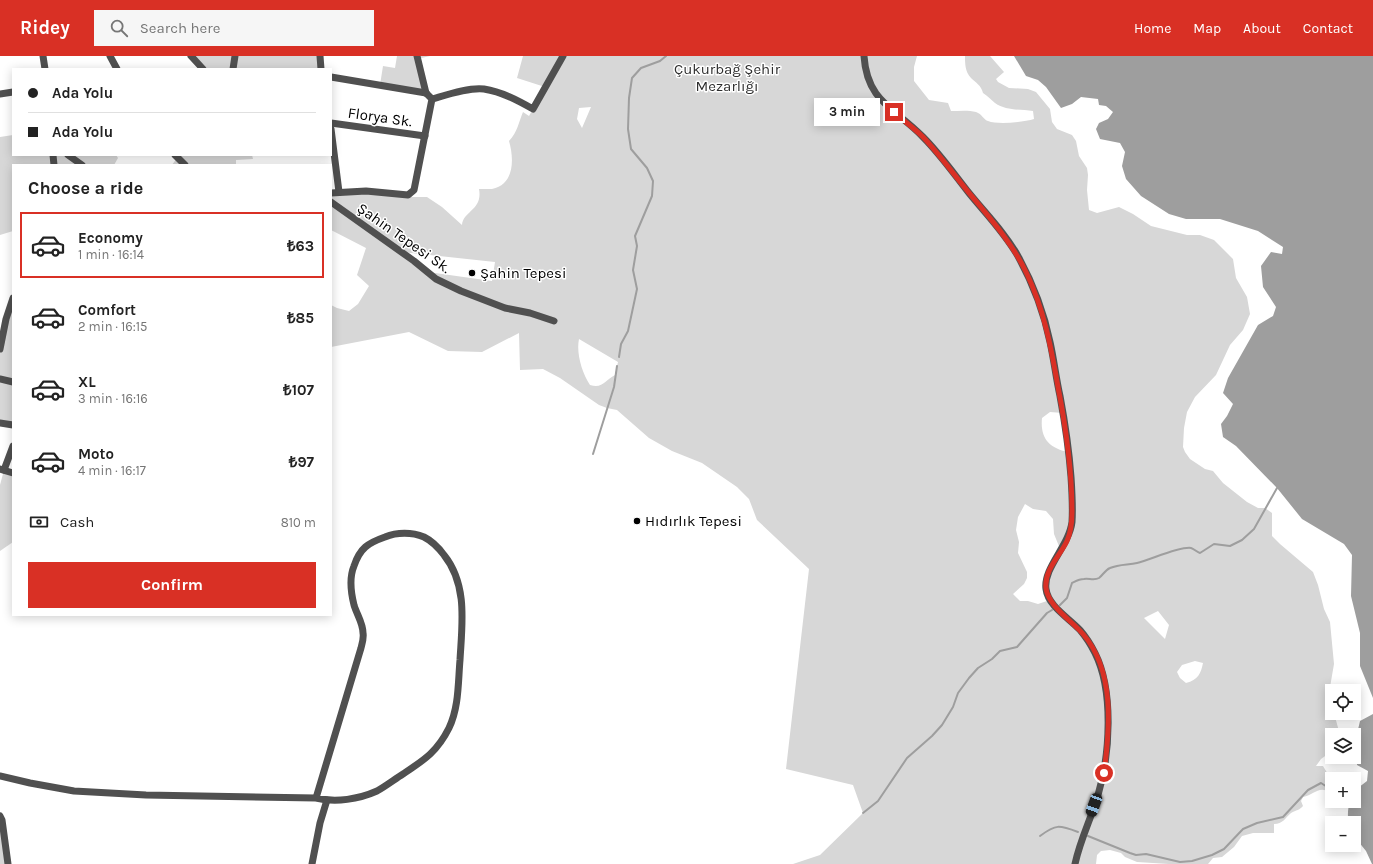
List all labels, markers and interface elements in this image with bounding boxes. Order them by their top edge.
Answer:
search box [94,10,374,46]
text: Ridey [20,17,70,39]
icon: search [108,17,130,39]
text: Search here [140,19,220,37]
text: Home [1134,20,1171,37]
text: Map [1193,20,1221,37]
text: About [1243,20,1281,37]
text: Contact [1303,20,1353,37]
park label: Çukurbağ Şehir Mezarlığı [674,60,781,95]
text: Ada Yolu [52,84,113,102]
callout: 3 min [814,98,880,126]
route end [885,103,903,121]
street label: Florya Sk. [347,104,414,130]
text: 3 min [829,104,865,119]
text: Ada Yolu [52,123,113,141]
text: Choose a ride [28,177,143,199]
street label: Şahin Tepesi Sk. [354,199,455,277]
icon: car [30,227,66,263]
text: Economy [78,229,143,247]
text: ₺63 [287,237,314,255]
text: 1 min · 16:14 [78,247,144,262]
place label: Şahin Tepesi [480,264,566,282]
marker: Şahin Tepesi [467,268,477,278]
icon: car [30,299,66,335]
text: Comfort [78,301,136,319]
text: ₺85 [287,309,314,327]
text: 2 min · 16:15 [78,319,147,334]
icon: car [30,371,66,407]
text: XL [78,373,96,391]
text: ₺107 [283,381,314,399]
text: 3 min · 16:16 [78,391,148,406]
icon: car [30,443,66,479]
text: Moto [78,445,114,463]
text: ₺97 [289,453,314,471]
text: 4 min · 16:17 [78,463,146,478]
icon: cash [28,511,50,533]
place label: Hıdırlık Tepesi [645,512,742,530]
text: Cash [60,513,94,531]
text: 810 m [281,515,316,530]
marker: Hıdırlık Tepesi [632,516,642,526]
button: Confirm [28,562,316,608]
map controls [1325,684,1361,852]
button: locate [1325,684,1361,720]
button: layers [1325,728,1361,764]
route start [1095,764,1113,782]
button: + [1325,772,1361,808]
car [1084,792,1104,818]
button: − [1325,816,1361,852]

